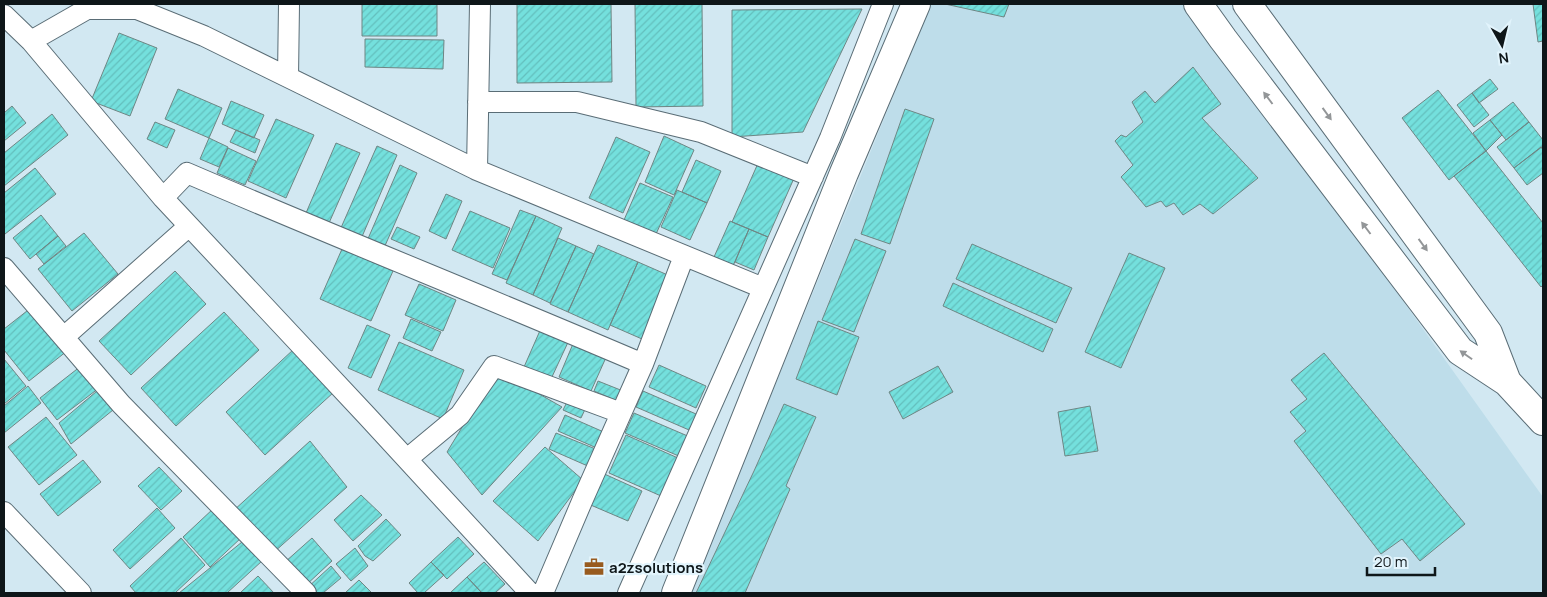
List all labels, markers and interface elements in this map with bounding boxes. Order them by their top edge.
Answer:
north arrow [1477,20,1527,70]
text: N [1498,48,1510,68]
one-way arrow [1263,91,1273,105]
one-way arrow [1322,107,1332,121]
one-way arrow [1361,222,1372,235]
one-way arrow [1418,238,1428,252]
one-way arrow [1459,350,1473,360]
scale bar [1367,544,1434,576]
text: 20 m [1374,551,1407,572]
office icon: a2zsolutions [583,556,605,578]
place label: a2zsolutions [609,557,703,578]

